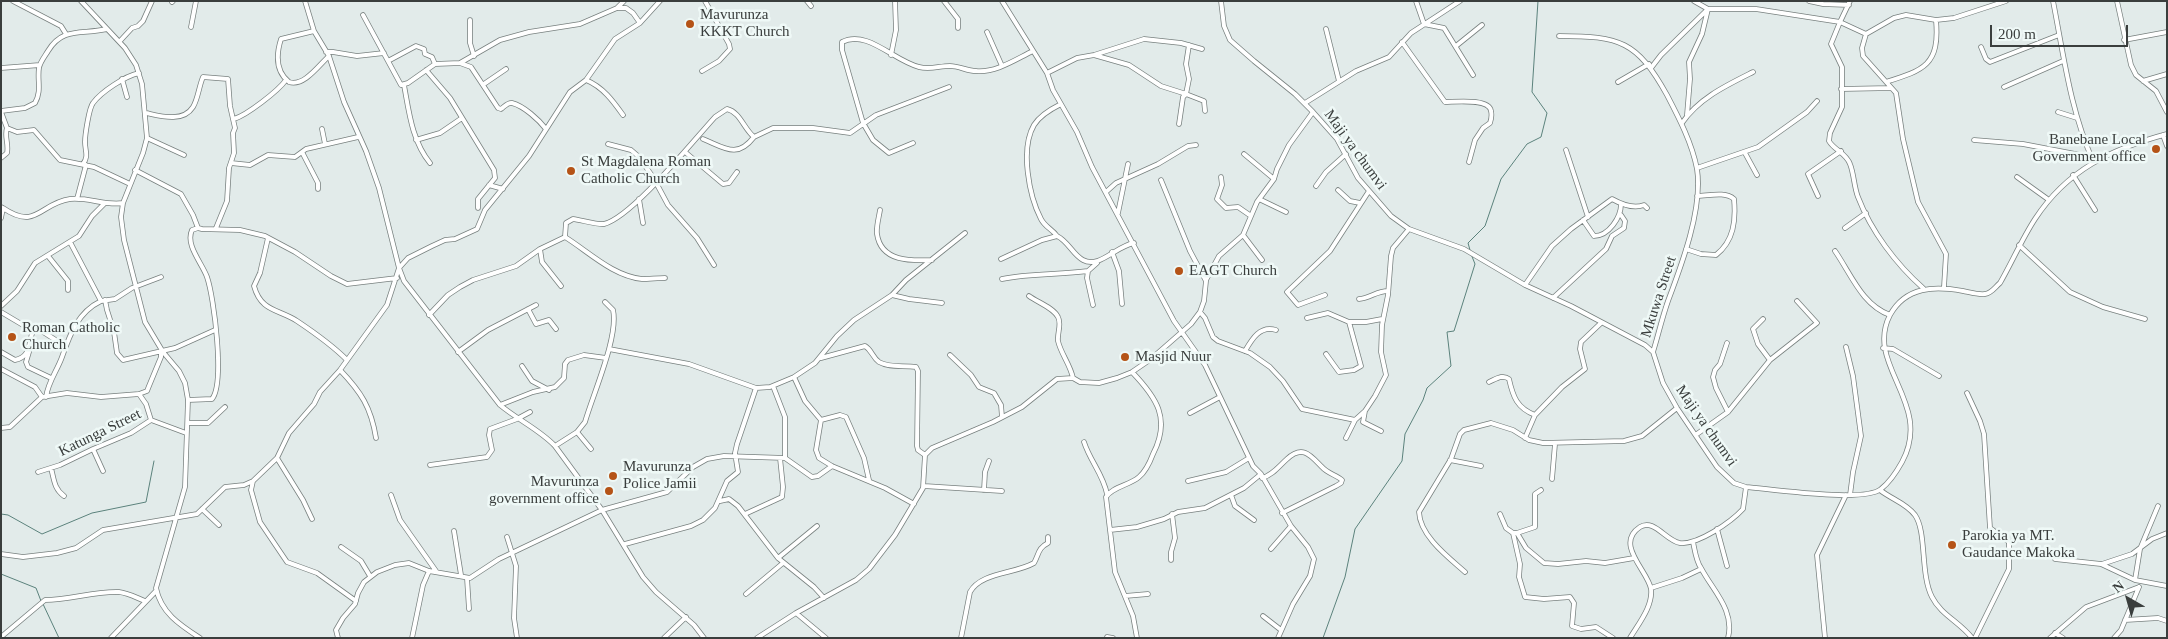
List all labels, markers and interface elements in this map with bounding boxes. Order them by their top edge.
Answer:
place label: Mavurunza KKKT Church [700,6,790,41]
scale bar [1993,15,2130,47]
marker: Mavurunza KKKT Church [684,18,696,30]
text: 200 m [1998,26,2036,42]
street label: Maji ya chumvi [1320,106,1390,194]
place label: Banebane Local Government office [2033,131,2146,166]
marker: Banebane Local Government office [2150,143,2162,155]
place label: St Magdalena Roman Catholic Church [581,153,711,188]
marker: St Magdalena Roman Catholic Church [565,165,577,177]
street label: Mkuwa Street [1637,254,1681,340]
place label: EAGT Church [1189,262,1277,280]
marker: EAGT Church [1173,265,1185,277]
place label: Roman Catholic Church [22,319,120,354]
marker: Roman Catholic Church [6,331,18,343]
place label: Masjid Nuur [1135,348,1211,366]
marker: Masjid Nuur [1119,351,1131,363]
street label: Maji ya chumvi [1671,382,1741,470]
street label: Katunga Street [56,405,144,461]
place label: Mavurunza Police Jamii [623,458,697,493]
marker: Mavurunza Police Jamii [607,470,619,482]
place label: Mavurunza government office [489,473,599,508]
marker: Mavurunza government office [603,485,615,497]
place label: Parokia ya MT. Gaudance Makoka [1962,527,2075,562]
marker: Parokia ya MT. Gaudance Makoka [1946,539,1958,551]
north arrow [2103,574,2153,624]
text: N [2110,578,2127,596]

